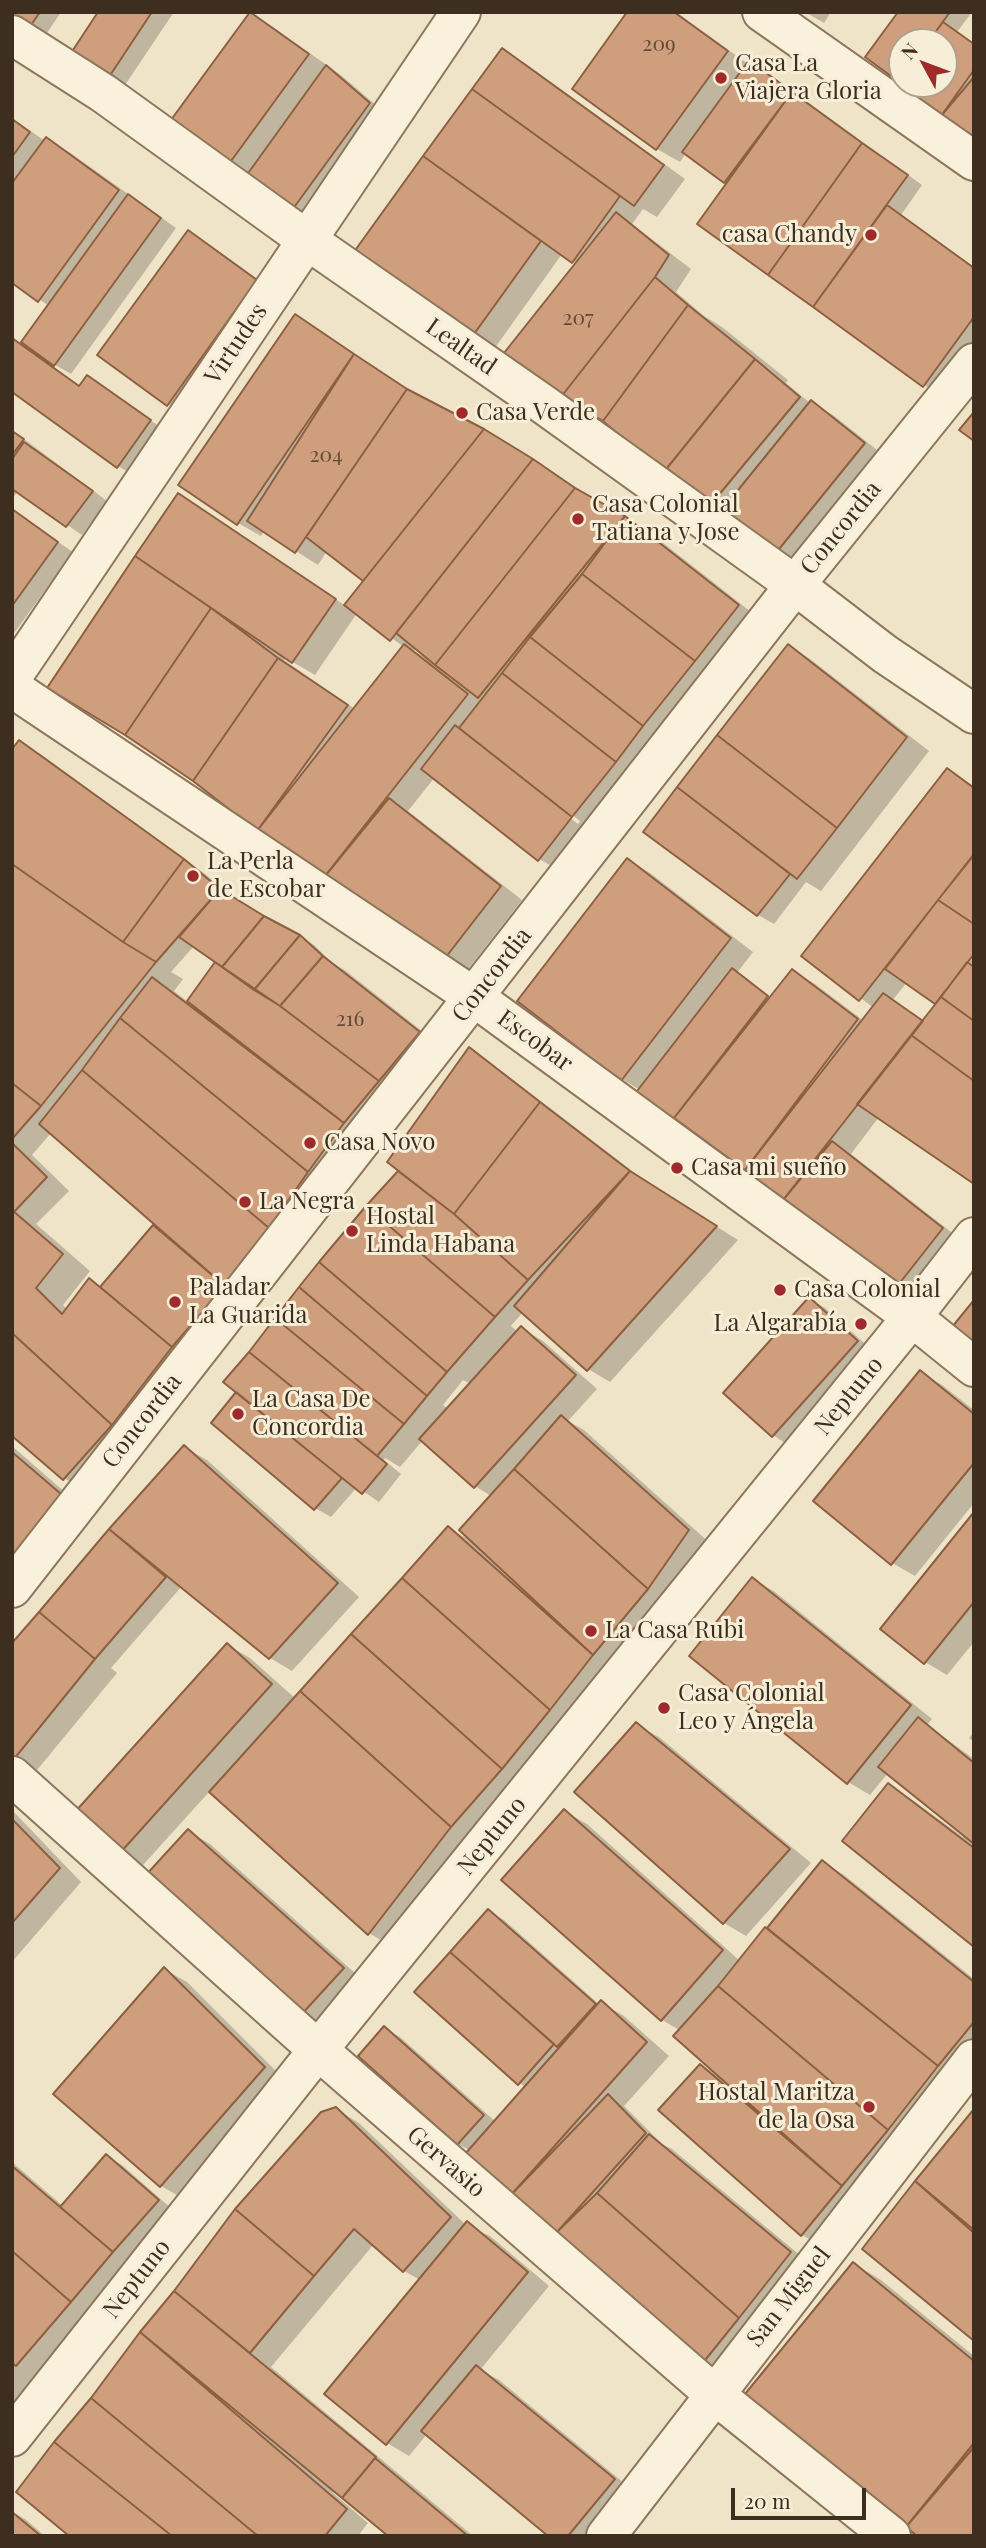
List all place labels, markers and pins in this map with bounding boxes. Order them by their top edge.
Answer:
place label: Casa La Viajera Gloria [735,50,882,106]
marker: Casa La Viajera Gloria [713,70,729,86]
place label: casa Chandy [722,221,857,249]
marker: casa Chandy [863,227,879,243]
place label: Casa Verde [476,399,595,427]
marker: Casa Verde [454,405,470,421]
place label: Casa Colonial Tatiana y Jose [592,491,740,547]
marker: Casa Colonial Tatiana y Jose [570,511,586,527]
place label: La Perla de Escobar [207,848,325,904]
marker: La Perla de Escobar [185,868,201,884]
place label: Casa Novo [324,1129,435,1157]
marker: Casa Novo [302,1135,318,1151]
place label: Casa mi sueño [691,1154,847,1182]
marker: Casa mi sueño [669,1160,685,1176]
place label: La Negra [259,1188,355,1216]
marker: La Negra [237,1194,253,1210]
place label: Hostal Linda Habana [366,1203,515,1259]
marker: Hostal Linda Habana [344,1223,360,1239]
place label: Paladar La Guarida [189,1274,307,1330]
place label: Casa Colonial [794,1276,940,1304]
marker: Casa Colonial [772,1282,788,1298]
marker: Paladar La Guarida [167,1294,183,1310]
place label: La Algarabía [713,1310,847,1338]
marker: La Algarabía [853,1316,869,1332]
place label: La Casa De Concordia [252,1386,371,1442]
marker: La Casa De Concordia [230,1406,246,1422]
place label: La Casa Rubi [605,1617,744,1645]
marker: La Casa Rubi [583,1623,599,1639]
place label: Casa Colonial Leo y Ángela [678,1680,824,1736]
marker: Casa Colonial Leo y Ángela [656,1700,672,1716]
place label: Hostal Maritza de la Osa [698,2079,855,2135]
marker: Hostal Maritza de la Osa [861,2099,877,2115]

